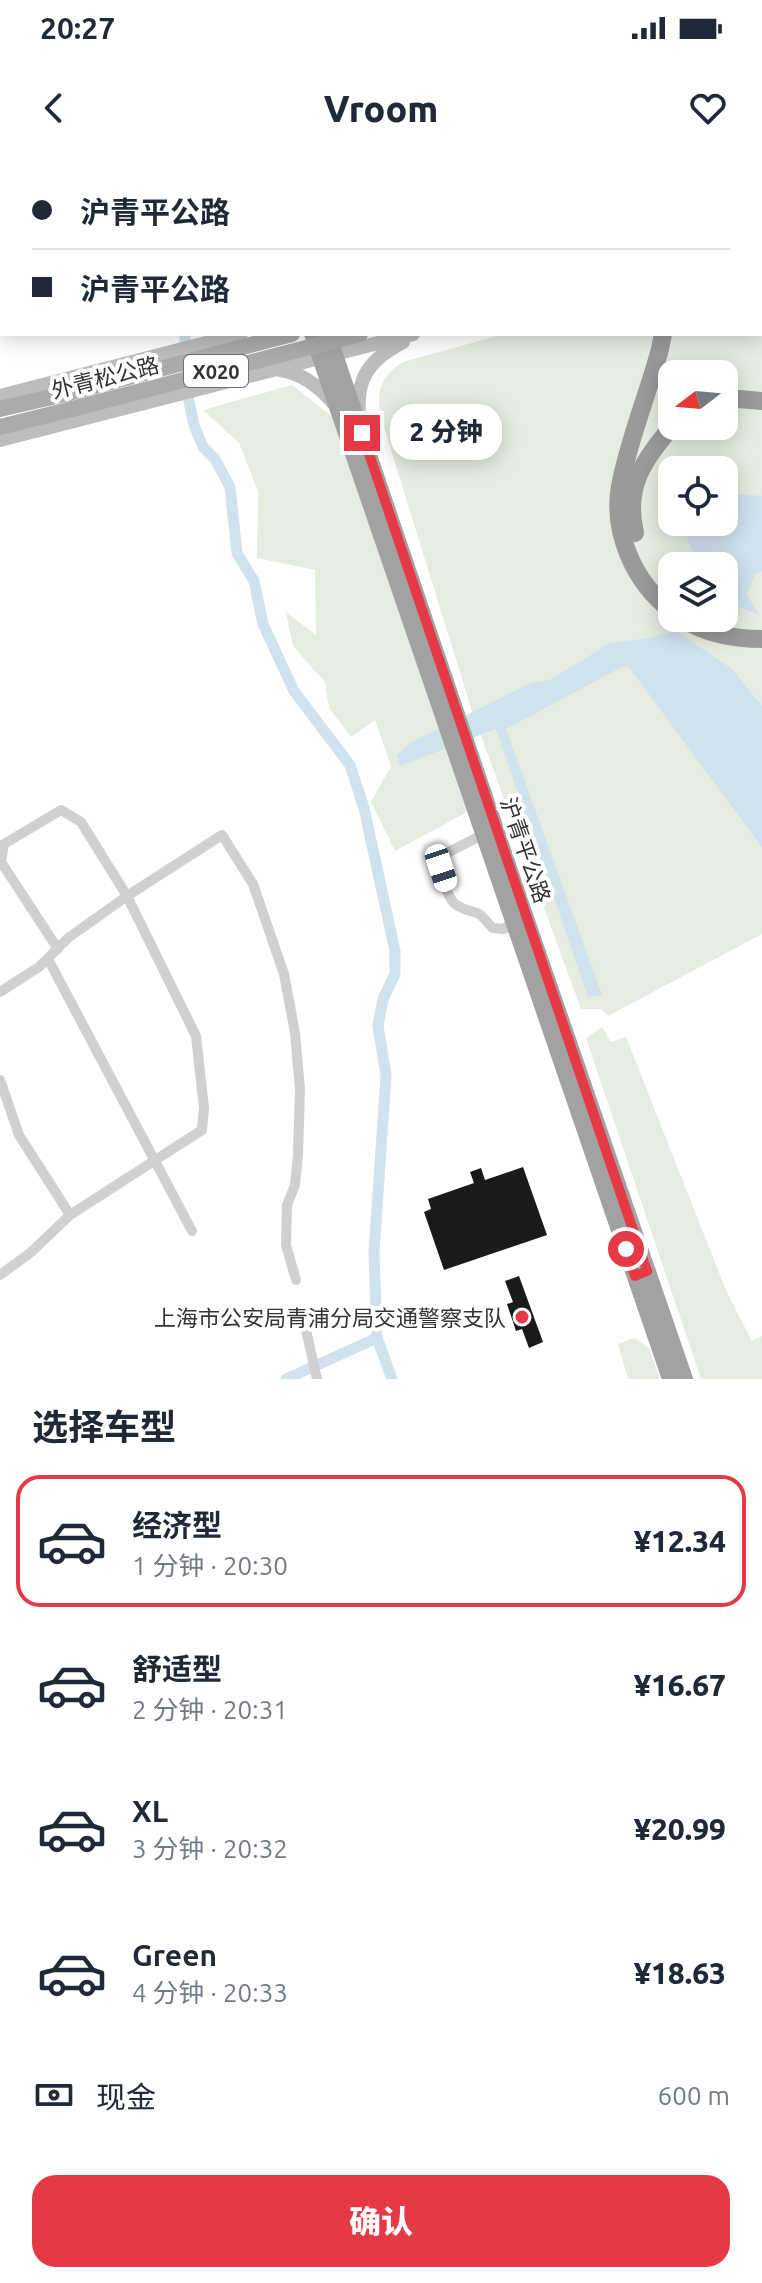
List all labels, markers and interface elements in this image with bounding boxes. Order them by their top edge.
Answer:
text: 20:27 [40,11,115,45]
icon: back [32,86,76,130]
icon: heart [686,86,730,130]
text: Vroom [324,88,438,129]
text: 沪青平公路 [80,195,230,229]
text: 沪青平公路 [80,272,230,306]
street label: 外青松公路 [49,352,161,402]
road number: X020 [184,355,248,387]
north arrow [658,360,738,440]
map controls [658,360,738,632]
callout: 2 分钟 [390,405,502,461]
route end [344,415,380,451]
text: 2 分钟 [410,417,482,446]
button: locate [658,456,738,536]
button: layers [658,552,738,632]
street label: 沪青平公路 [496,794,556,906]
car [422,841,460,895]
route start [608,1231,644,1267]
place label: 上海市公安局青浦分局交通警察支队 [154,1305,506,1330]
marker: 上海市公安局青浦分局交通警察支队 [513,1308,531,1326]
text: 选择车型 [32,1406,176,1447]
icon: car [36,1505,108,1577]
text: 经济型 [132,1508,222,1542]
text: ¥12.34 [634,1524,726,1558]
text: 1 分钟 · 20:30 [132,1551,288,1580]
icon: car [36,1649,108,1721]
text: 舒适型 [132,1652,222,1686]
text: ¥16.67 [634,1668,726,1702]
text: 2 分钟 · 20:31 [132,1695,288,1724]
icon: car [36,1793,108,1865]
text: XL [132,1794,168,1828]
text: ¥20.99 [634,1812,726,1846]
text: 3 分钟 · 20:32 [132,1834,288,1863]
icon: car [36,1937,108,2009]
text: Green [132,1938,217,1972]
text: ¥18.63 [634,1956,726,1990]
text: 4 分钟 · 20:33 [132,1978,288,2007]
icon: cash [32,2073,76,2117]
text: 现金 [96,2080,156,2114]
text: 600 m [658,2081,730,2110]
button: 确认 [32,2175,730,2267]

